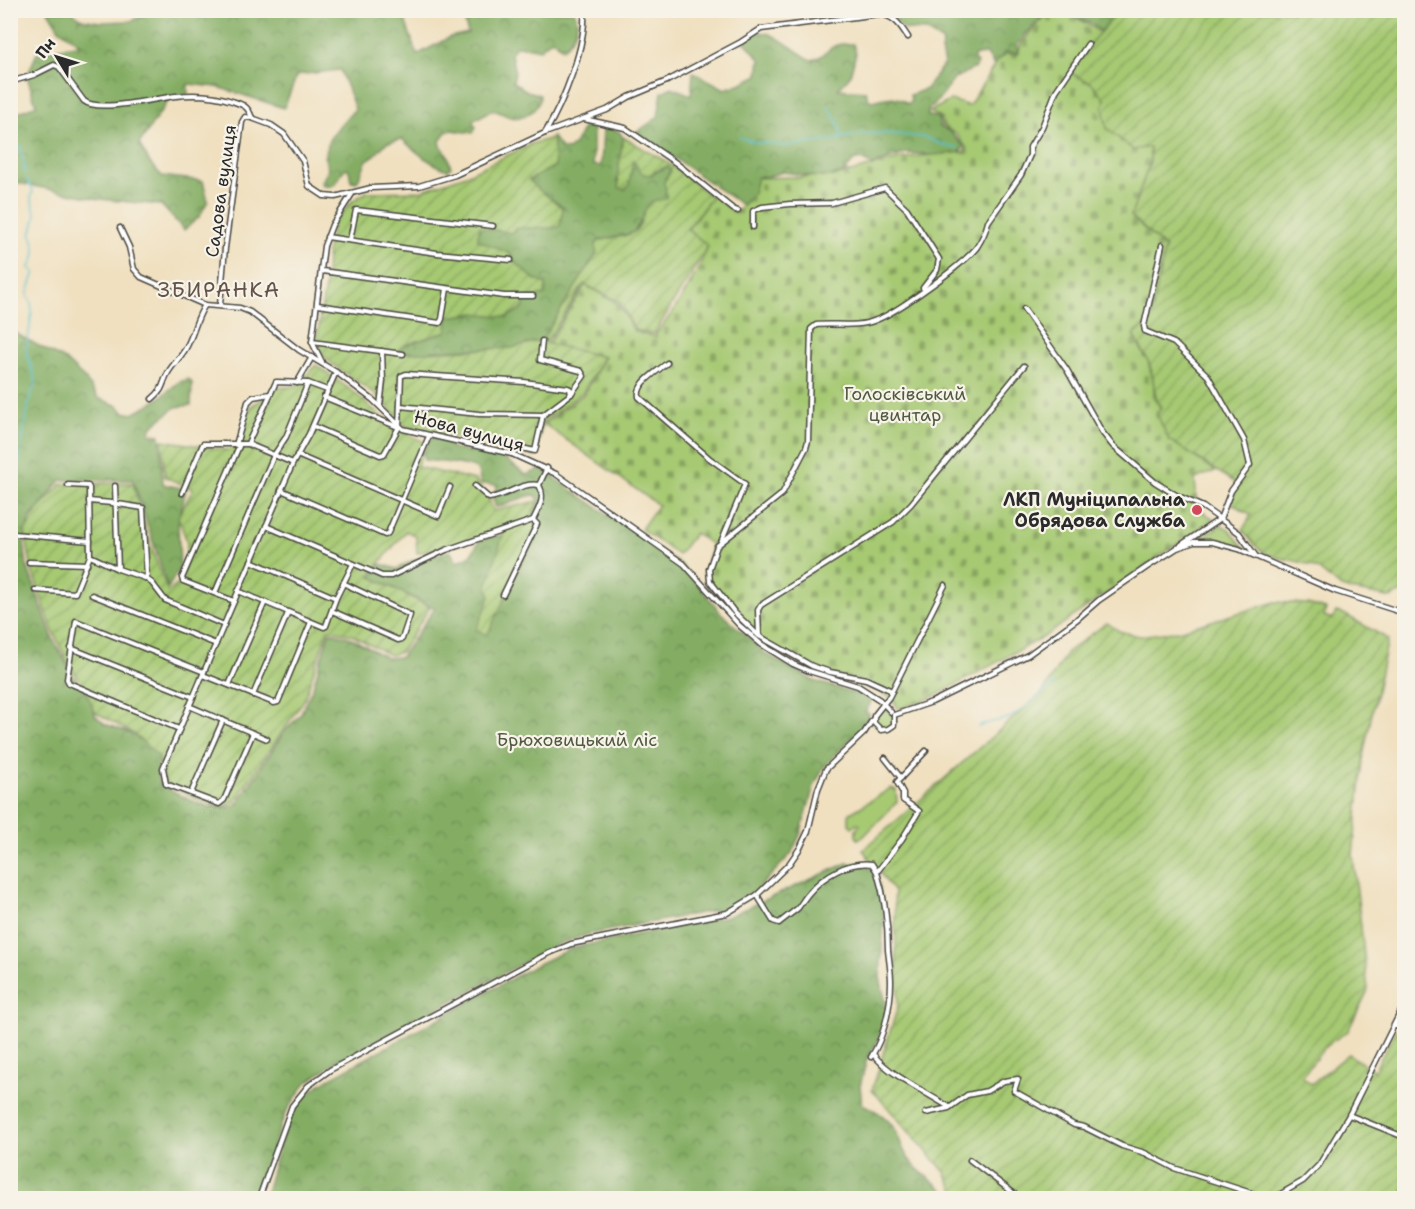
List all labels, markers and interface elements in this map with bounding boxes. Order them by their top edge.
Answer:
north arrow [27,27,87,87]
text: Пн [31,33,60,63]
street label: Садова вулиця [200,123,242,259]
district label: ЗБИРАНКА [157,276,281,304]
park label: Голосківський цвинтар [844,382,966,427]
street label: Нова вулиця [411,405,527,457]
place label: ЛКП Муніципальна Обрядова Служба [1003,488,1186,533]
marker: ЛКП Муніципальна Обрядова Служба [1190,503,1204,517]
park label: Брюховицький ліс [497,728,657,752]

